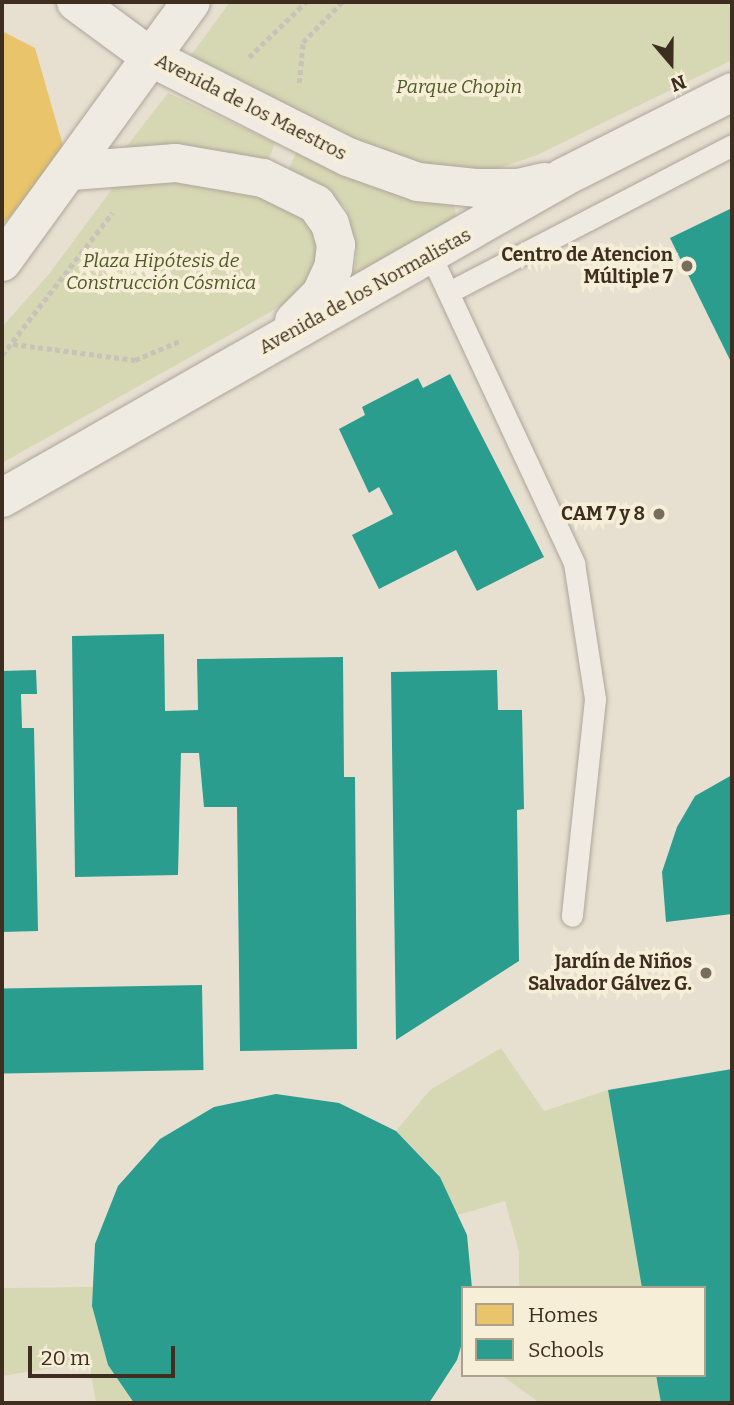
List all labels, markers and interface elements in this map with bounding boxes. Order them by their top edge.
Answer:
north arrow [636,28,706,98]
street label: Avenida de los Maestros [152,49,350,165]
text: N [668,70,689,97]
park label: Parque Chopin [396,76,522,98]
street label: Avenida de los Normalistas [255,223,475,359]
place label: Centro de Atencion Múltiple 7 [501,244,673,288]
park label: Plaza Hipótesis de Construcción Cósmica [66,250,256,294]
marker: Centro de Atencion Múltiple 7 [679,258,695,274]
place label: CAM 7 y 8 [561,503,645,525]
marker: CAM 7 y 8 [651,506,667,522]
place label: Jardín de Niños Salvador Gálvez G. [528,951,692,995]
marker: Jardín de Niños Salvador Gálvez G. [698,965,714,981]
legend [461,1286,706,1377]
text: Homes [528,1302,598,1328]
scale bar [32,1332,178,1376]
text: Schools [528,1337,604,1363]
text: 20 m [41,1345,90,1371]

